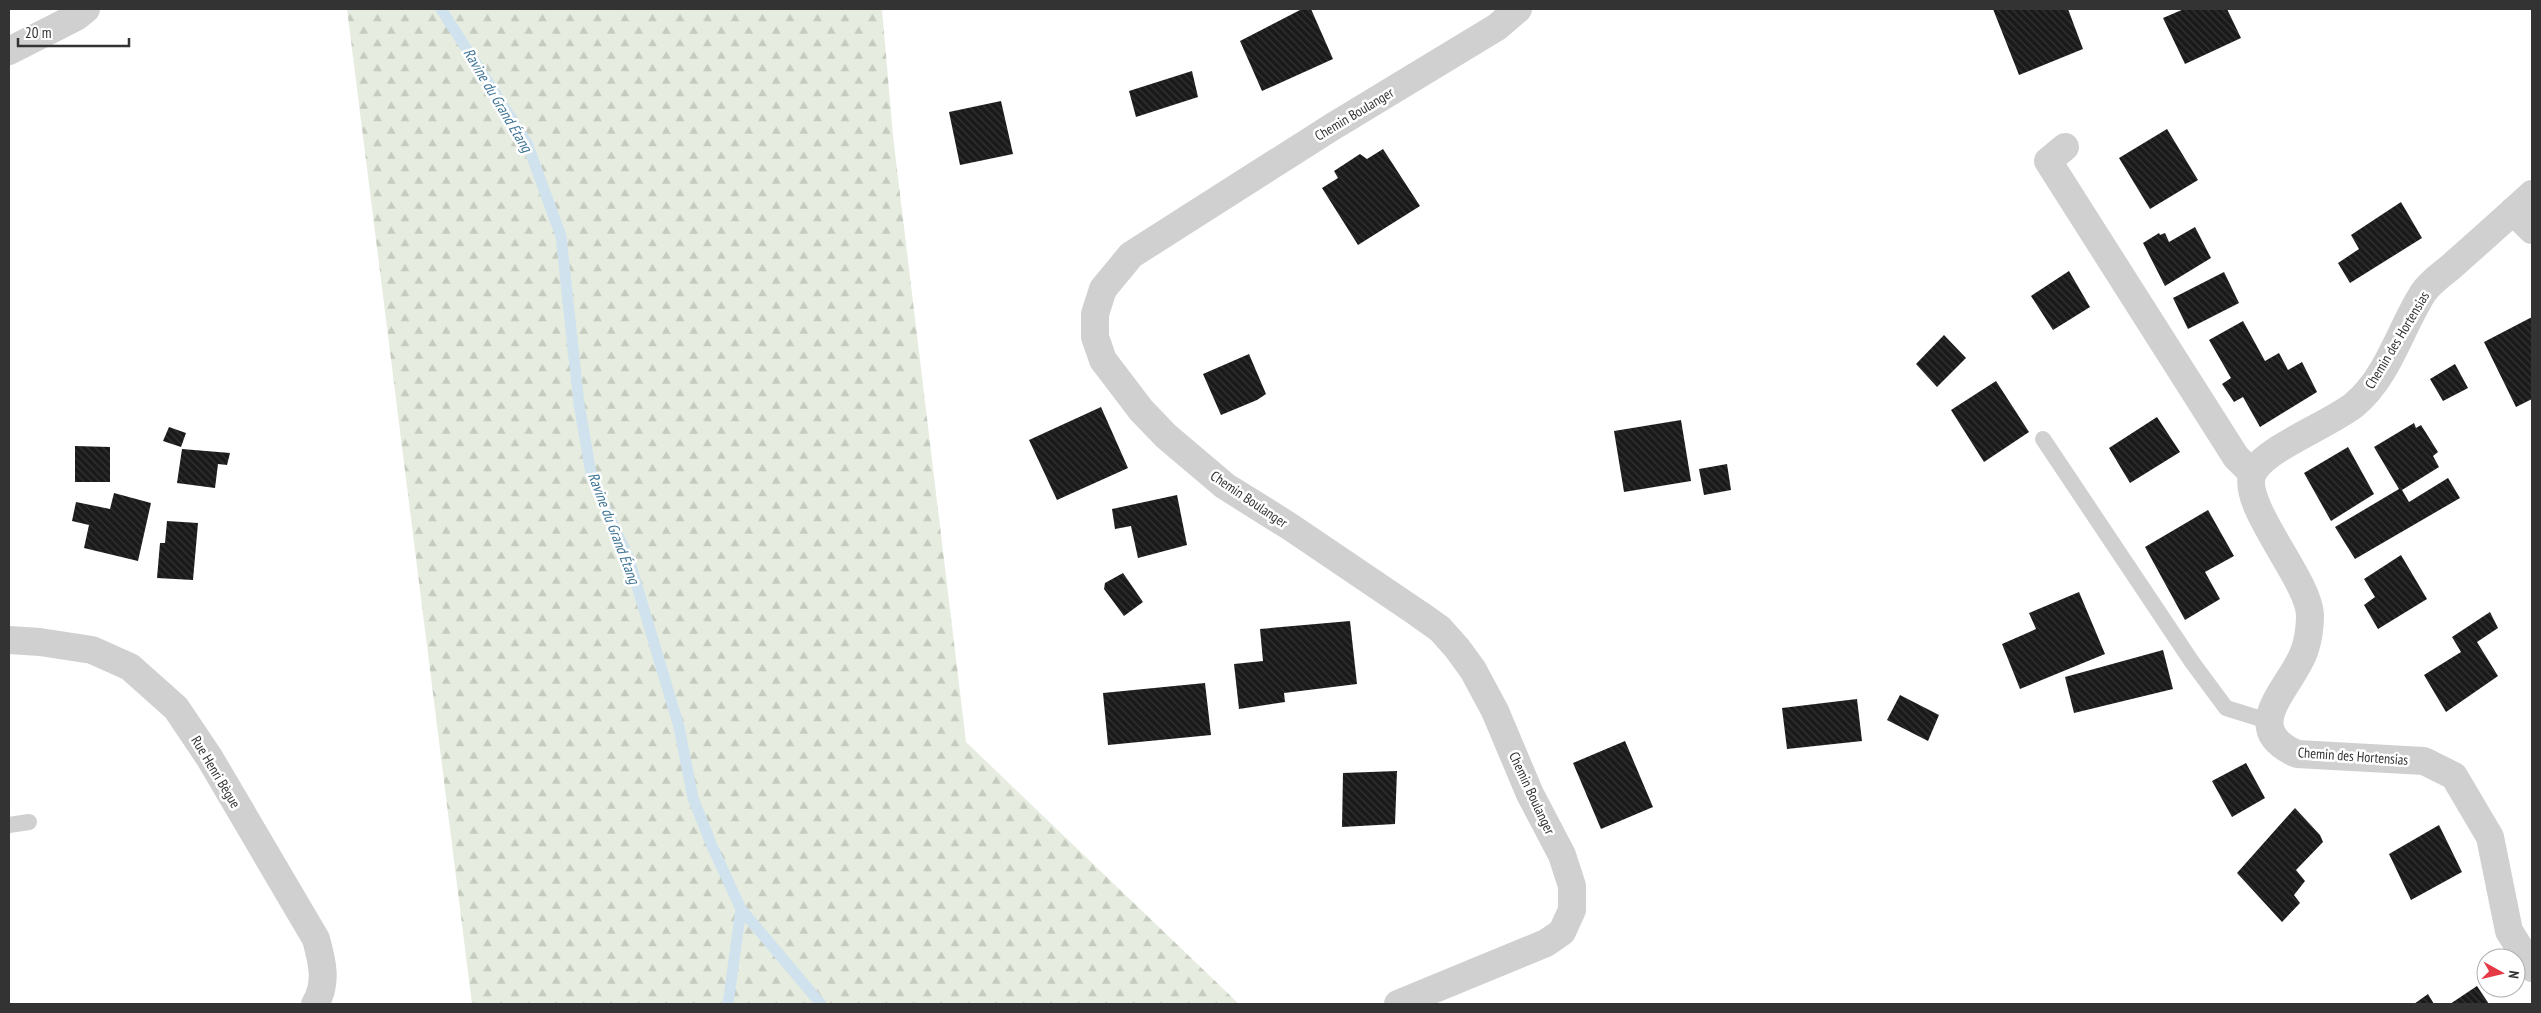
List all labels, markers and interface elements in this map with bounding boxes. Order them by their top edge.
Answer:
scale bar [18,15,129,47]
text: 20 m [25,23,51,42]
water label: Ravine du Grand Étang [460,45,537,157]
street label: Chemin Boulanger [1311,83,1397,145]
street label: Chemin des Hortensias [2361,288,2433,392]
street label: Chemin Boulanger [1207,467,1291,531]
water label: Ravine du Grand Étang [584,470,645,588]
street label: Rue Henri Bègue [187,733,245,812]
street label: Chemin des Hortensias [2297,743,2409,769]
street label: Chemin Boulanger [1505,749,1559,837]
north arrow [2476,948,2526,998]
text: N [2504,970,2523,980]

